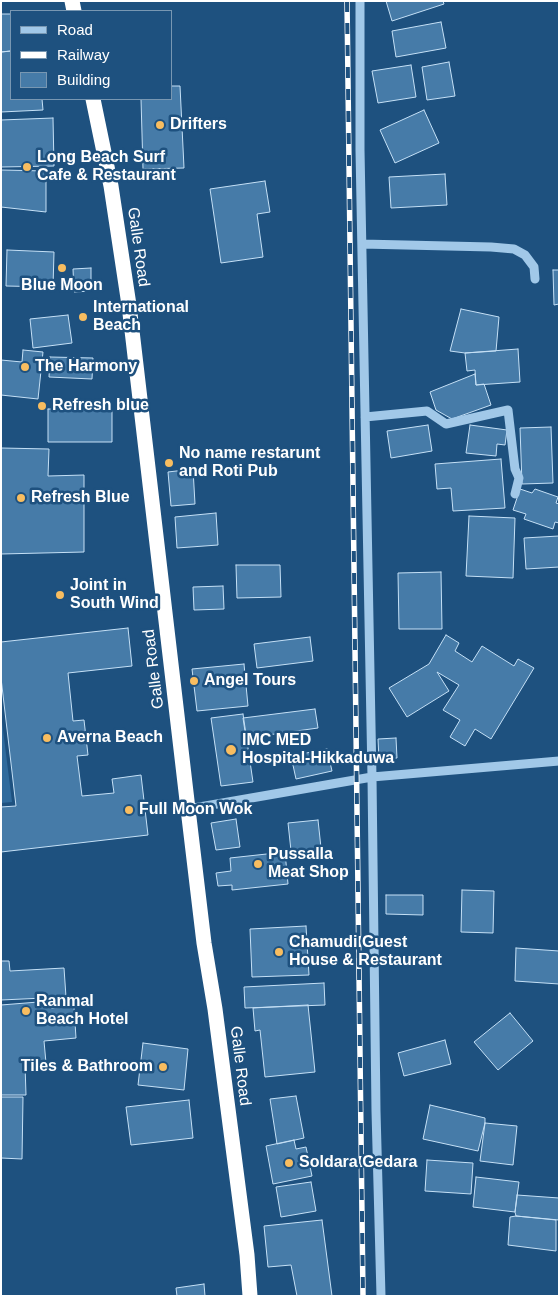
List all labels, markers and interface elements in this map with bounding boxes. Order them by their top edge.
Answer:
legend [10,10,172,100]
text: Road [57,21,93,38]
text: Railway [57,46,110,63]
text: Building [57,71,110,88]
place label: Drifters [170,115,227,135]
marker: Drifters [154,119,166,131]
place label: Long Beach Surf Cafe & Restaurant [37,148,176,186]
marker: Long Beach Surf Cafe & Restaurant [21,161,33,173]
street label: Galle Road [123,206,153,288]
marker: Blue Moon [56,262,68,274]
place label: Blue Moon [21,276,103,296]
place label: International Beach [93,298,189,336]
marker: International Beach [77,311,89,323]
place label: The Harmony [35,357,137,377]
marker: The Harmony [19,361,31,373]
place label: Refresh blue [52,396,149,416]
marker: Refresh blue [36,400,48,412]
place label: No name restarunt and Roti Pub [179,444,320,482]
marker: No name restarunt and Roti Pub [163,457,175,469]
place label: Refresh Blue [31,488,130,508]
marker: Refresh Blue [15,492,27,504]
place label: Joint in South Wind [70,576,159,614]
marker: Joint in South Wind [54,589,66,601]
street label: Galle Road [140,628,168,710]
place label: Angel Tours [204,671,296,691]
marker: Angel Tours [188,675,200,687]
place label: Averna Beach [57,728,163,748]
place label: IMC MED Hospital-Hikkaduwa [242,731,394,769]
marker: Averna Beach [41,732,53,744]
marker: IMC MED Hospital-Hikkaduwa [224,743,238,757]
place label: Full Moon Wok [139,800,252,820]
marker: Full Moon Wok [123,804,135,816]
place label: Pussalla Meat Shop [268,845,349,883]
marker: Pussalla Meat Shop [252,858,264,870]
place label: Chamudi Guest House & Restaurant [289,933,442,971]
marker: Chamudi Guest House & Restaurant [273,946,285,958]
place label: Ranmal Beach Hotel [36,992,128,1030]
marker: Ranmal Beach Hotel [20,1005,32,1017]
street label: Galle Road [226,1025,254,1107]
place label: Tiles & Bathroom [21,1057,153,1077]
marker: Tiles & Bathroom [157,1061,169,1073]
place label: Soldara Gedara [299,1153,417,1173]
marker: Soldara Gedara [283,1157,295,1169]

